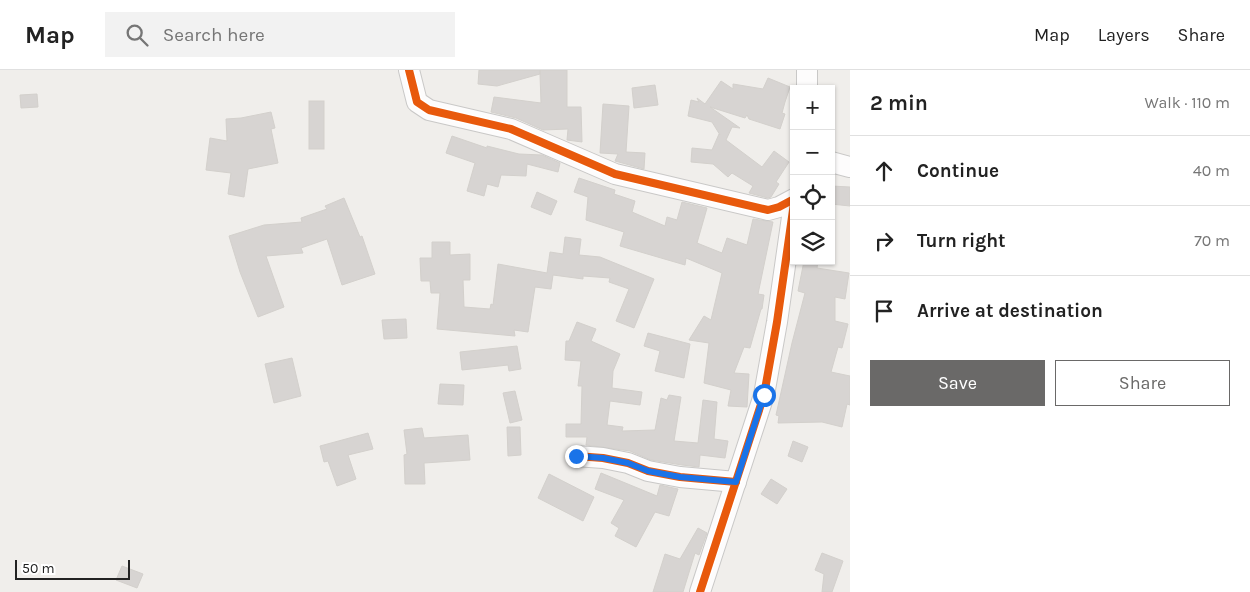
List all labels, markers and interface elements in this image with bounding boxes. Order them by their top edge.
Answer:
search box [105,12,455,57]
text: Map [25,21,75,49]
icon: search [123,21,151,49]
text: Search here [163,24,265,46]
text: Map [1034,24,1070,46]
text: Layers [1098,24,1150,46]
text: Share [1178,24,1225,46]
map controls [790,85,835,265]
button: + [790,85,835,130]
text: 2 min [870,91,928,115]
text: Walk · 110 m [1145,93,1230,112]
button: − [790,130,835,175]
icon: ahead [870,157,898,185]
text: Continue [917,160,999,182]
text: 40 m [1193,161,1230,180]
button: locate [790,175,835,220]
button: layers [790,220,835,265]
icon: right [870,227,898,255]
text: Turn right [917,230,1006,252]
text: 70 m [1194,231,1230,250]
icon: arrive [870,297,898,325]
text: Arrive at destination [917,300,1103,322]
button: Save [870,360,1045,406]
button: Share [1055,360,1230,406]
route start [753,384,776,407]
route end [565,445,588,468]
scale bar [15,557,130,580]
text: 50 m [22,560,55,577]

